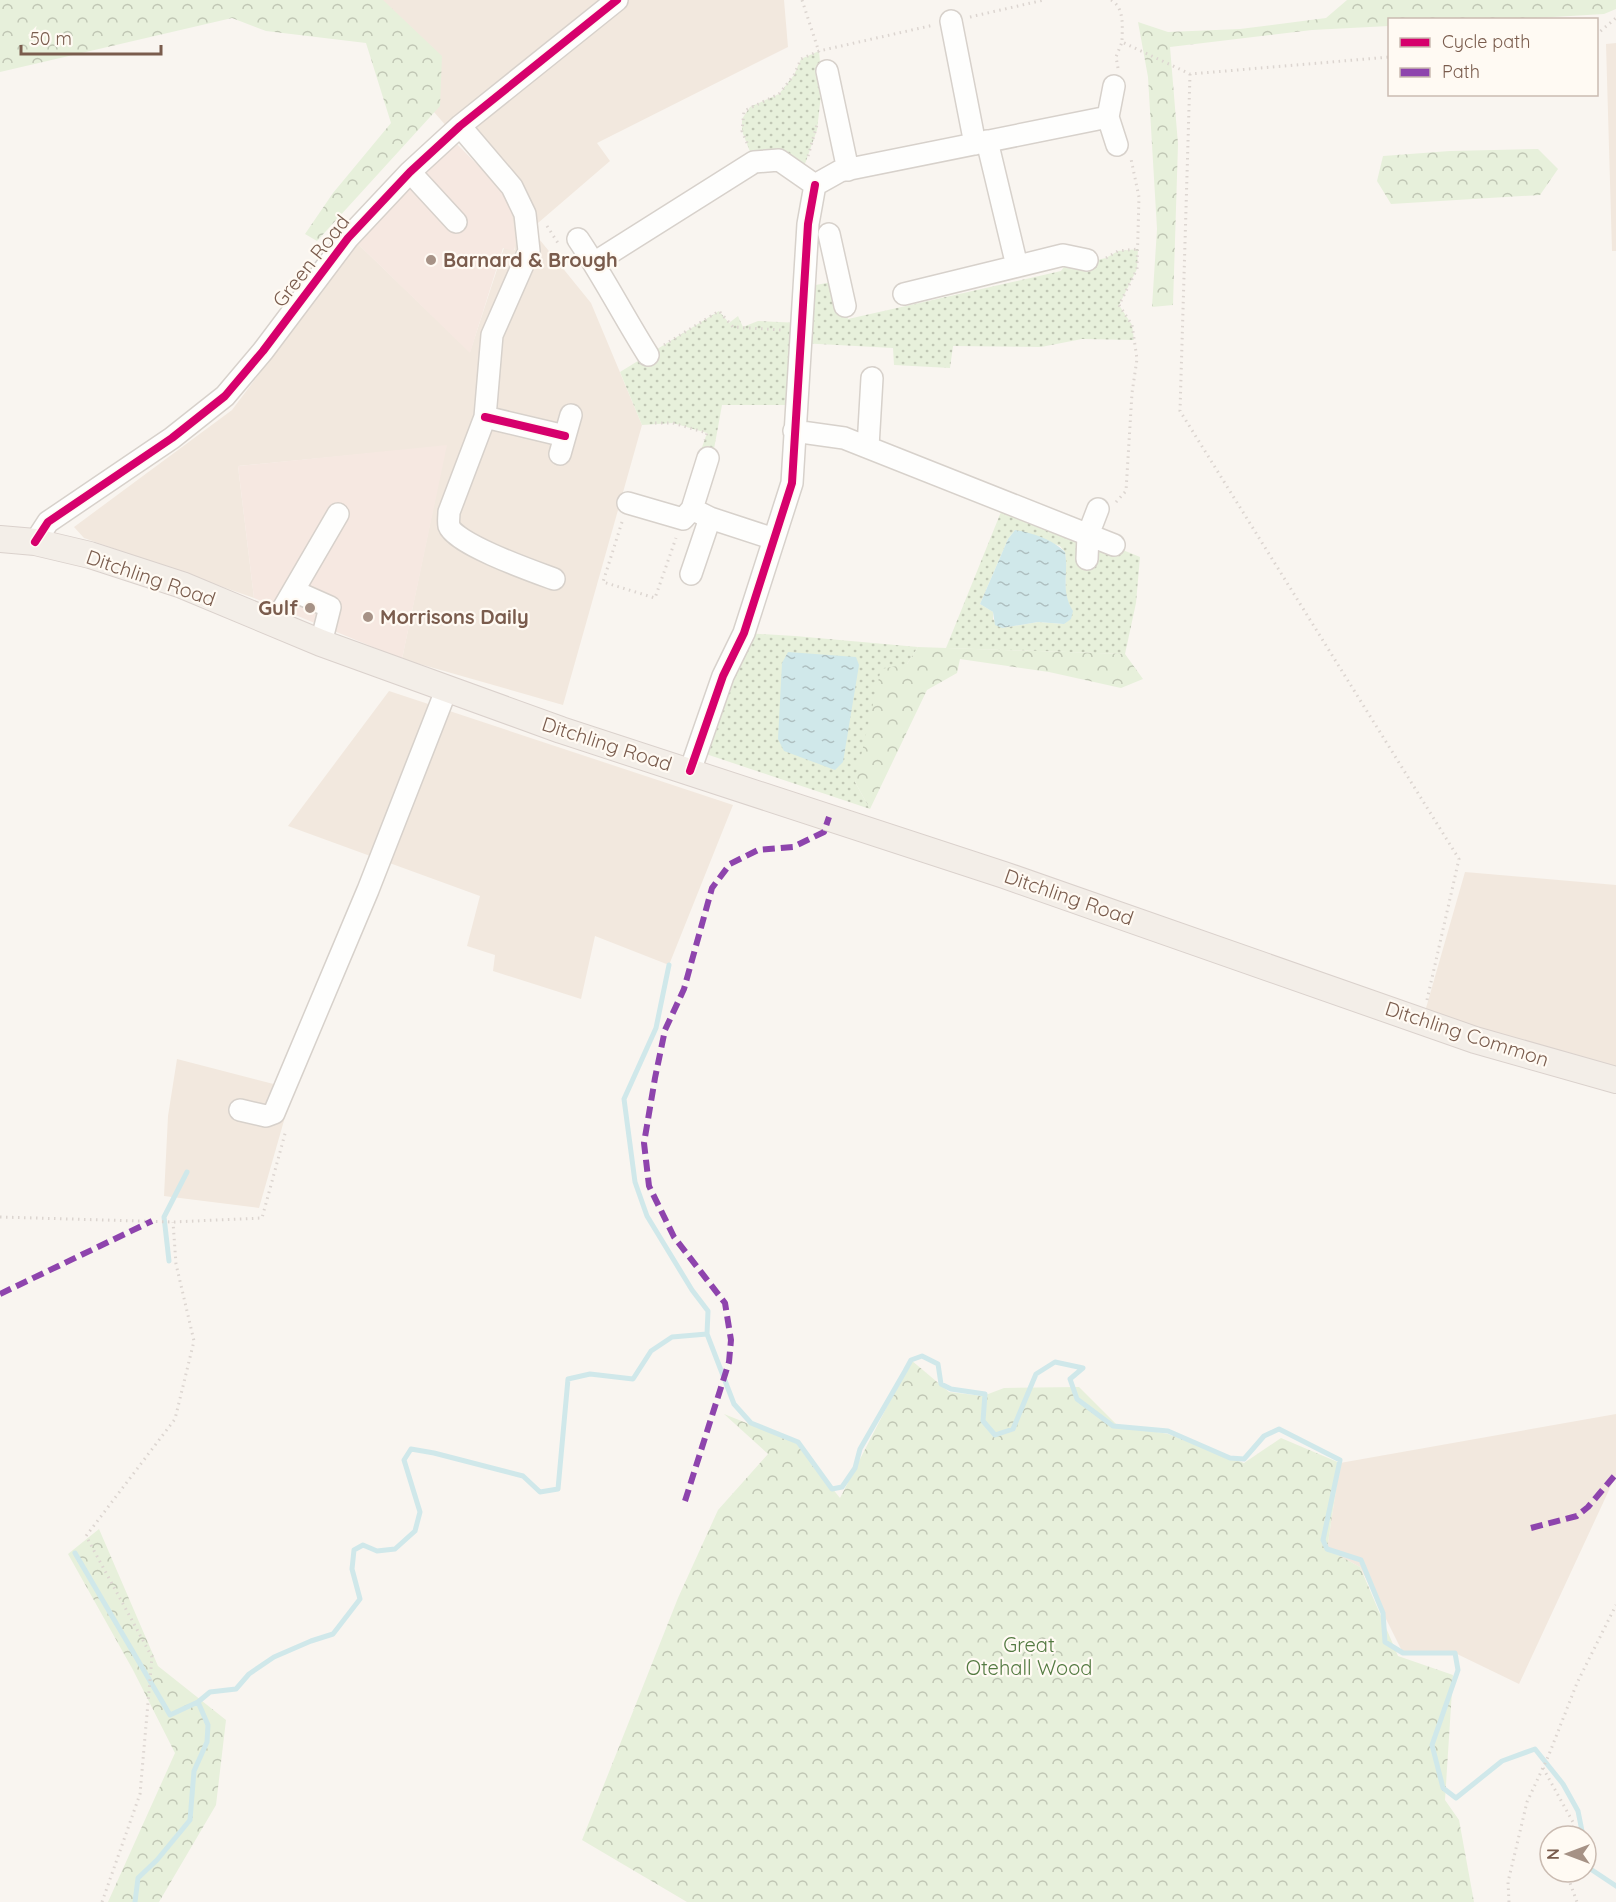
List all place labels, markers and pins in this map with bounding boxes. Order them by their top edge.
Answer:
place label: Barnard & Brough [443,247,618,272]
marker: Barnard & Brough [424,253,438,267]
place label: Gulf [258,595,298,620]
marker: Gulf [303,601,317,615]
place label: Morrisons Daily [380,604,529,629]
marker: Morrisons Daily [361,610,375,624]

